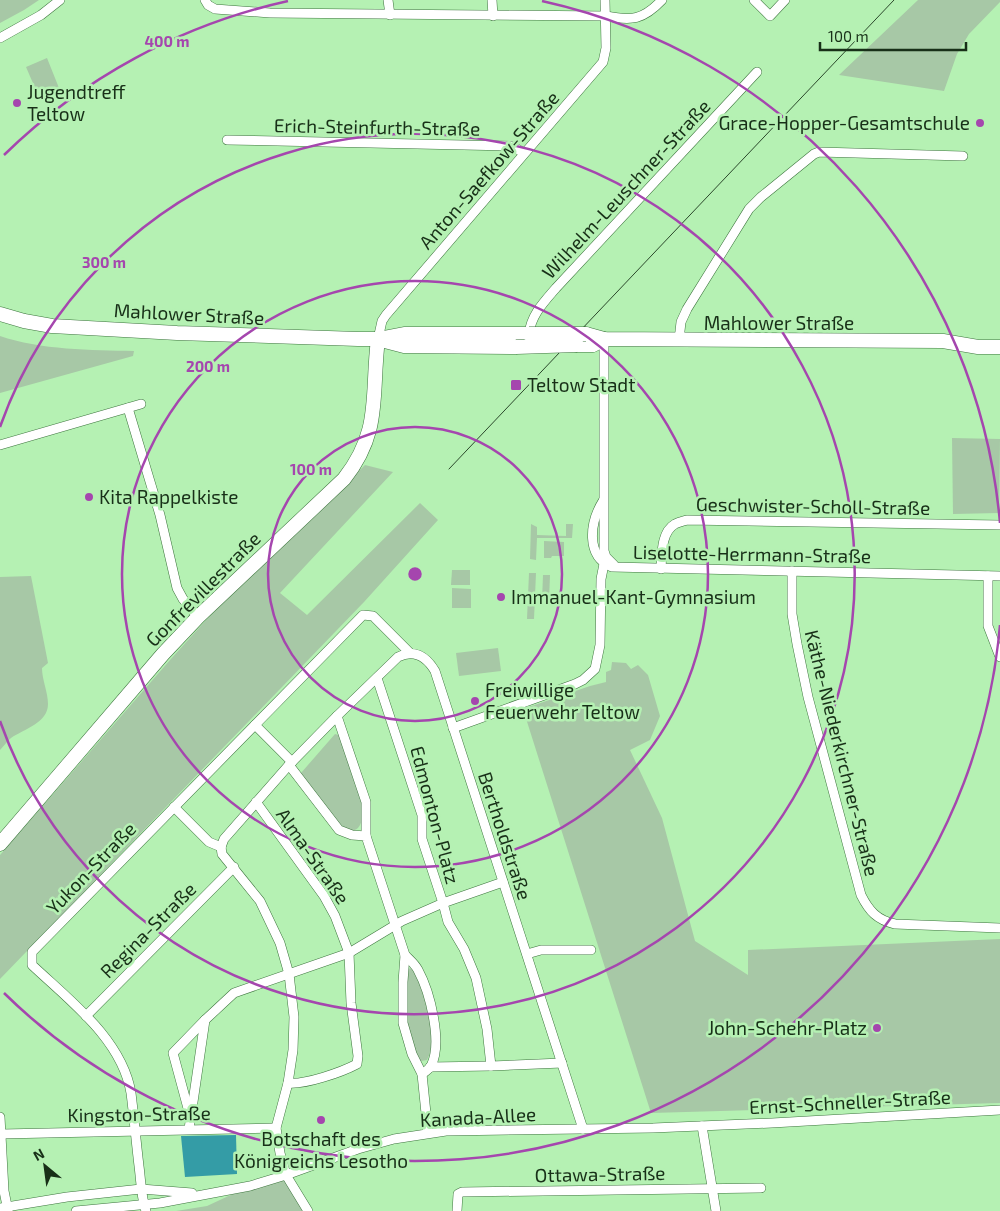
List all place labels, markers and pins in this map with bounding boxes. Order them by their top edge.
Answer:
place label: Jugendtreff Teltow [27,80,126,125]
marker: Jugendtreff Teltow [11,97,23,109]
place label: Grace-Hopper-Gesamtschule [718,111,970,134]
marker: Grace-Hopper-Gesamtschule [974,117,986,129]
place label: Teltow Stadt [527,373,635,396]
marker: Teltow Stadt [509,378,523,392]
place label: Kita Rappelkiste [99,485,238,508]
marker: Kita Rappelkiste [83,491,95,503]
centre of rings [406,565,424,583]
place label: Immanuel-Kant-Gymnasium [511,585,756,608]
marker: Immanuel-Kant-Gymnasium [495,591,507,603]
place label: Freiwillige Feuerwehr Teltow [485,678,640,723]
marker: Freiwillige Feuerwehr Teltow [469,695,481,707]
place label: John-Schehr-Platz [708,1016,867,1039]
marker: John-Schehr-Platz [871,1022,883,1034]
marker: Botschaft des Königreichs Lesotho [315,1114,327,1126]
place label: Botschaft des Königreichs Lesotho [234,1127,408,1172]

